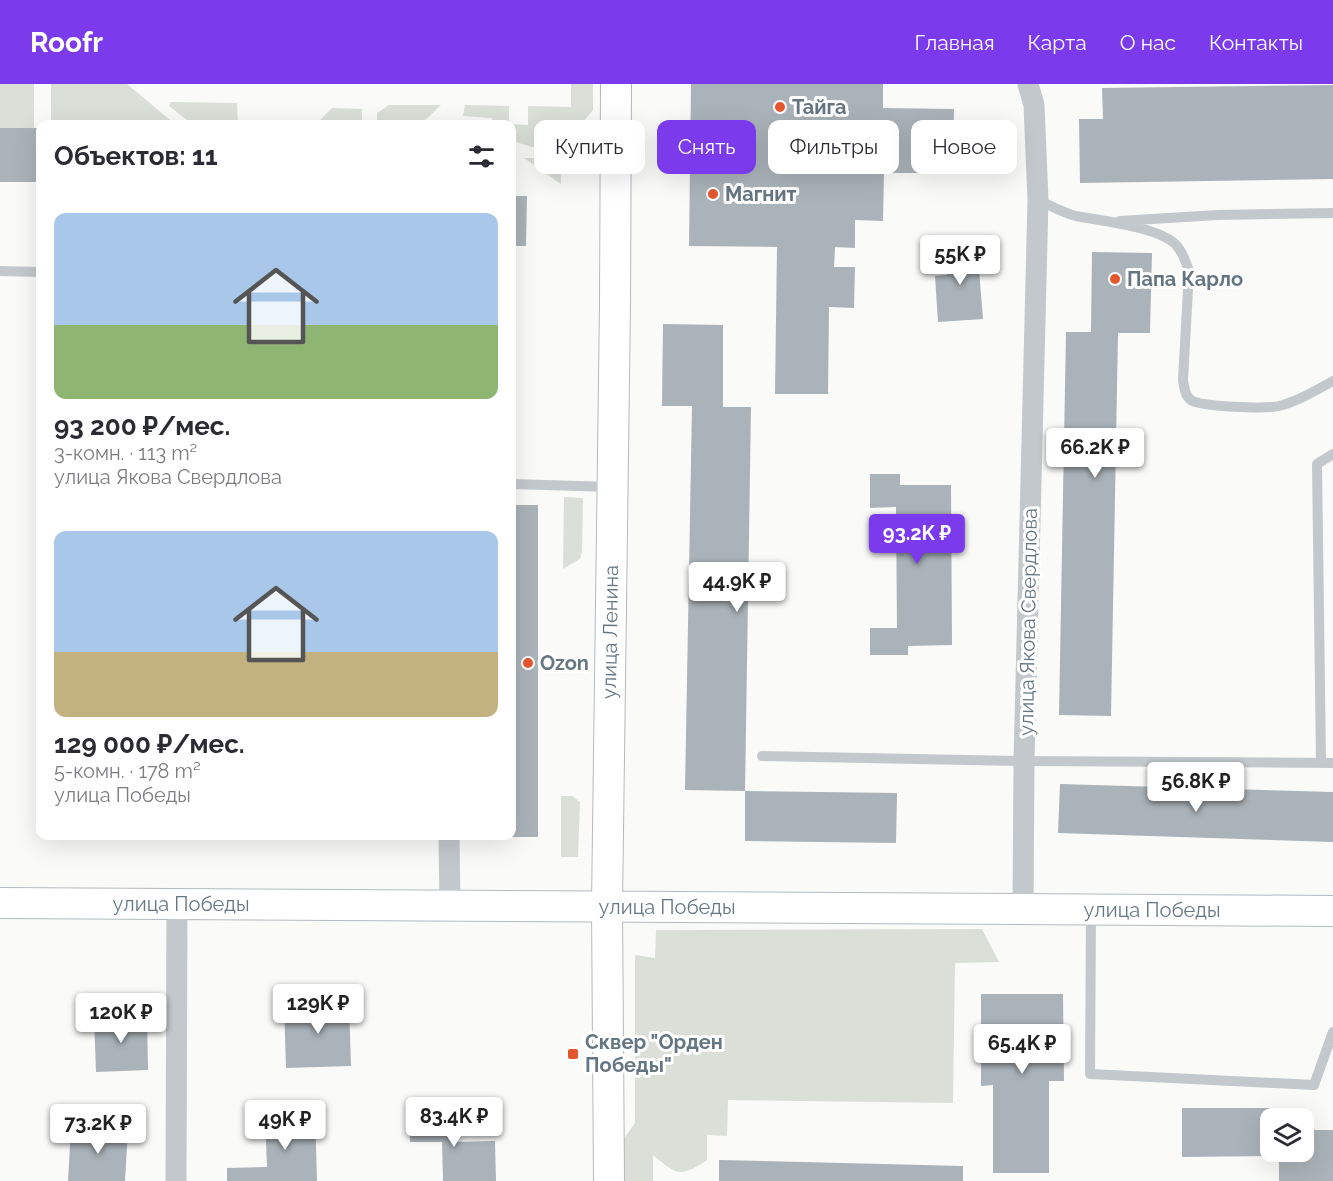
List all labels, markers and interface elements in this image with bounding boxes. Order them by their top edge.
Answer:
text: Roofr [30,26,103,59]
text: Главная [915,30,995,55]
text: Карта [1028,30,1087,55]
text: О нас [1120,30,1176,55]
text: Контакты [1209,30,1303,55]
place label: Тайга [792,95,846,119]
marker: Тайга [773,100,787,114]
chip: Купить [534,120,645,174]
chip: Снять [657,120,756,174]
chip: Фильтры [768,120,899,174]
chip: Новое [911,120,1017,174]
icon: filters [465,140,498,173]
text: Объектов: 11 [54,141,218,171]
place label: Магнит [725,182,796,206]
marker: Магнит [706,187,720,201]
pin: 55K ₽ [918,235,1002,286]
text: 55K ₽ [934,242,986,266]
icon: home [222,252,330,360]
place label: Папа Карло [1127,267,1243,291]
marker: Папа Карло [1108,272,1122,286]
text: 93 200 ₽/мес. [54,411,230,441]
pin: 66.2K ₽ [1040,428,1150,479]
text: 66.2K ₽ [1060,435,1130,459]
text: 3-комн. · 113 m² [54,441,197,465]
text: улица Якова Свердлова [54,465,282,489]
street label: улица Якова Свердлова [1014,508,1042,736]
pin: 93.2K ₽ [862,514,972,565]
text: 93.2K ₽ [883,521,951,545]
pin: 44.9K ₽ [682,562,792,613]
street label: улица Ленина [597,565,623,699]
text: 44.9K ₽ [703,569,771,593]
icon: home [222,570,330,678]
place label: Ozon [540,651,589,675]
marker: Ozon [521,656,535,670]
text: 129 000 ₽/мес. [54,729,245,759]
text: 5-комн. · 178 m² [54,759,201,783]
pin: 56.8K ₽ [1141,762,1251,813]
text: 56.8K ₽ [1161,769,1231,793]
text: улица Победы [54,783,191,807]
street label: улица Победы [113,892,249,916]
street label: улица Победы [599,895,735,919]
street label: улица Победы [1084,898,1220,922]
pin: 129K ₽ [269,984,367,1035]
text: 129K ₽ [287,991,349,1015]
pin: 120K ₽ [72,993,170,1044]
text: 120K ₽ [90,1000,153,1024]
pin: 65.4K ₽ [967,1024,1077,1075]
place label: Сквер "Орден Победы" [585,1030,723,1077]
text: 65.4K ₽ [988,1031,1056,1055]
marker: Сквер "Орден Победы" [566,1047,580,1061]
pin: 83.4K ₽ [399,1097,509,1148]
pin: 49K ₽ [243,1100,327,1151]
pin: 73.2K ₽ [43,1104,153,1155]
text: 83.4K ₽ [420,1104,488,1128]
text: 49K ₽ [259,1107,311,1131]
map controls [1260,1108,1314,1162]
button: layers [1260,1108,1314,1162]
text: 73.2K ₽ [64,1111,132,1135]

